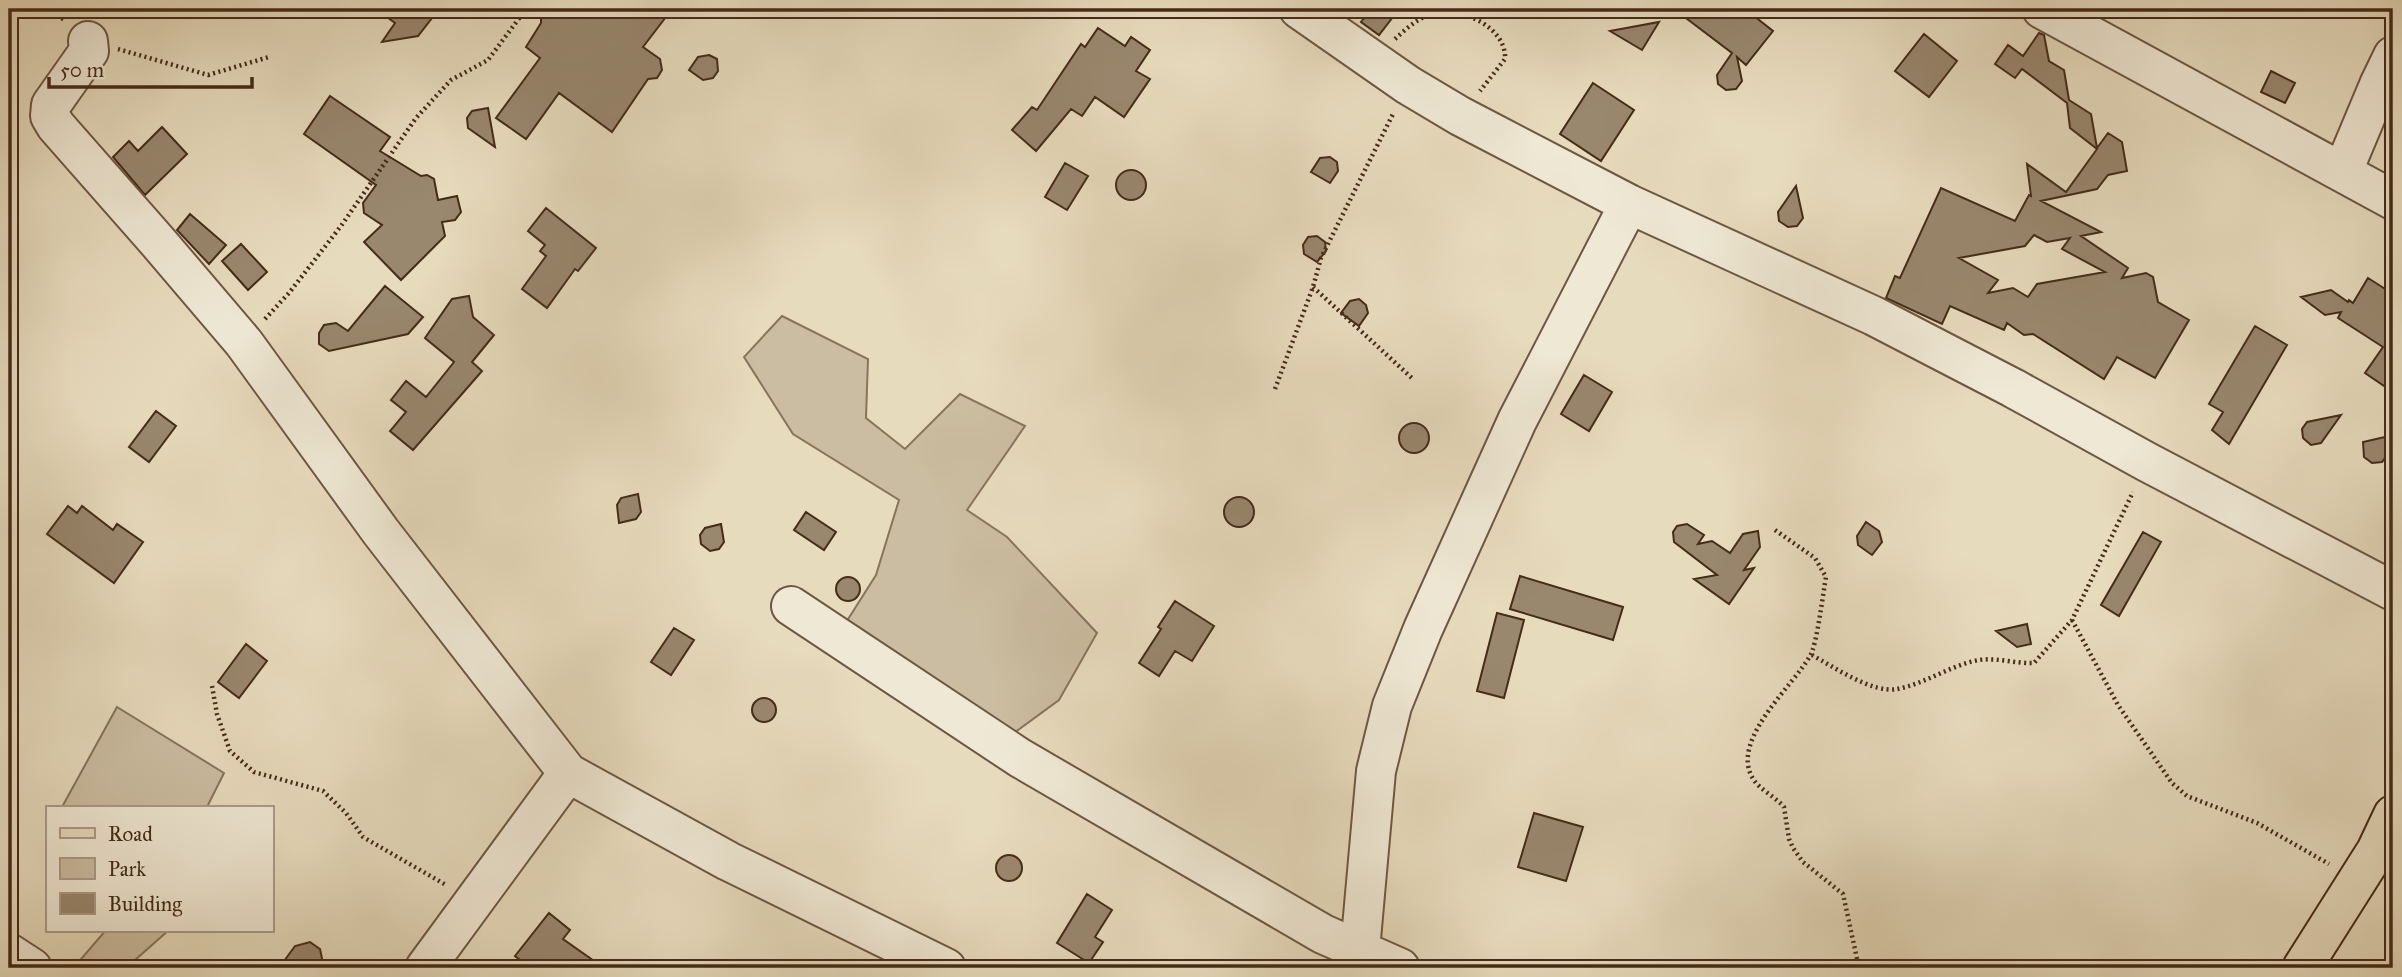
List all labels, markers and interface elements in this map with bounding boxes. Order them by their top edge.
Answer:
scale bar [49,46,252,90]
text: 50 m [60,57,105,83]
legend [46,806,273,932]
text: Road [108,821,153,847]
text: Park [108,856,146,882]
text: Building [108,891,182,917]

